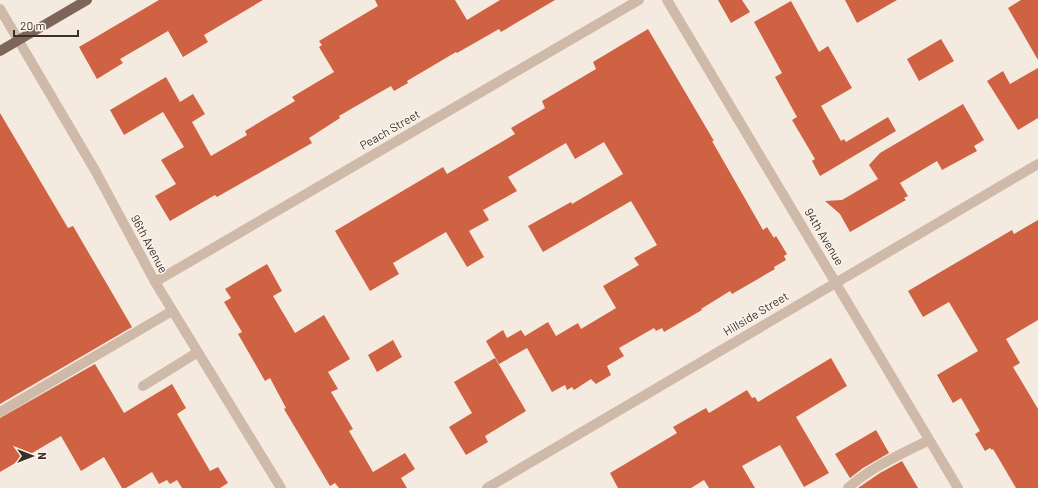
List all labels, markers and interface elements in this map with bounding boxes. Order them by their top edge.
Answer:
scale bar [14,12,78,38]
text: 20 m [20,18,46,32]
street label: Peach Street [357,106,422,152]
street label: 94th Avenue [802,205,847,268]
street label: 96th Avenue [129,212,171,275]
street label: Hillside Street [720,288,791,338]
north arrow [12,436,52,476]
text: N [36,452,49,460]

